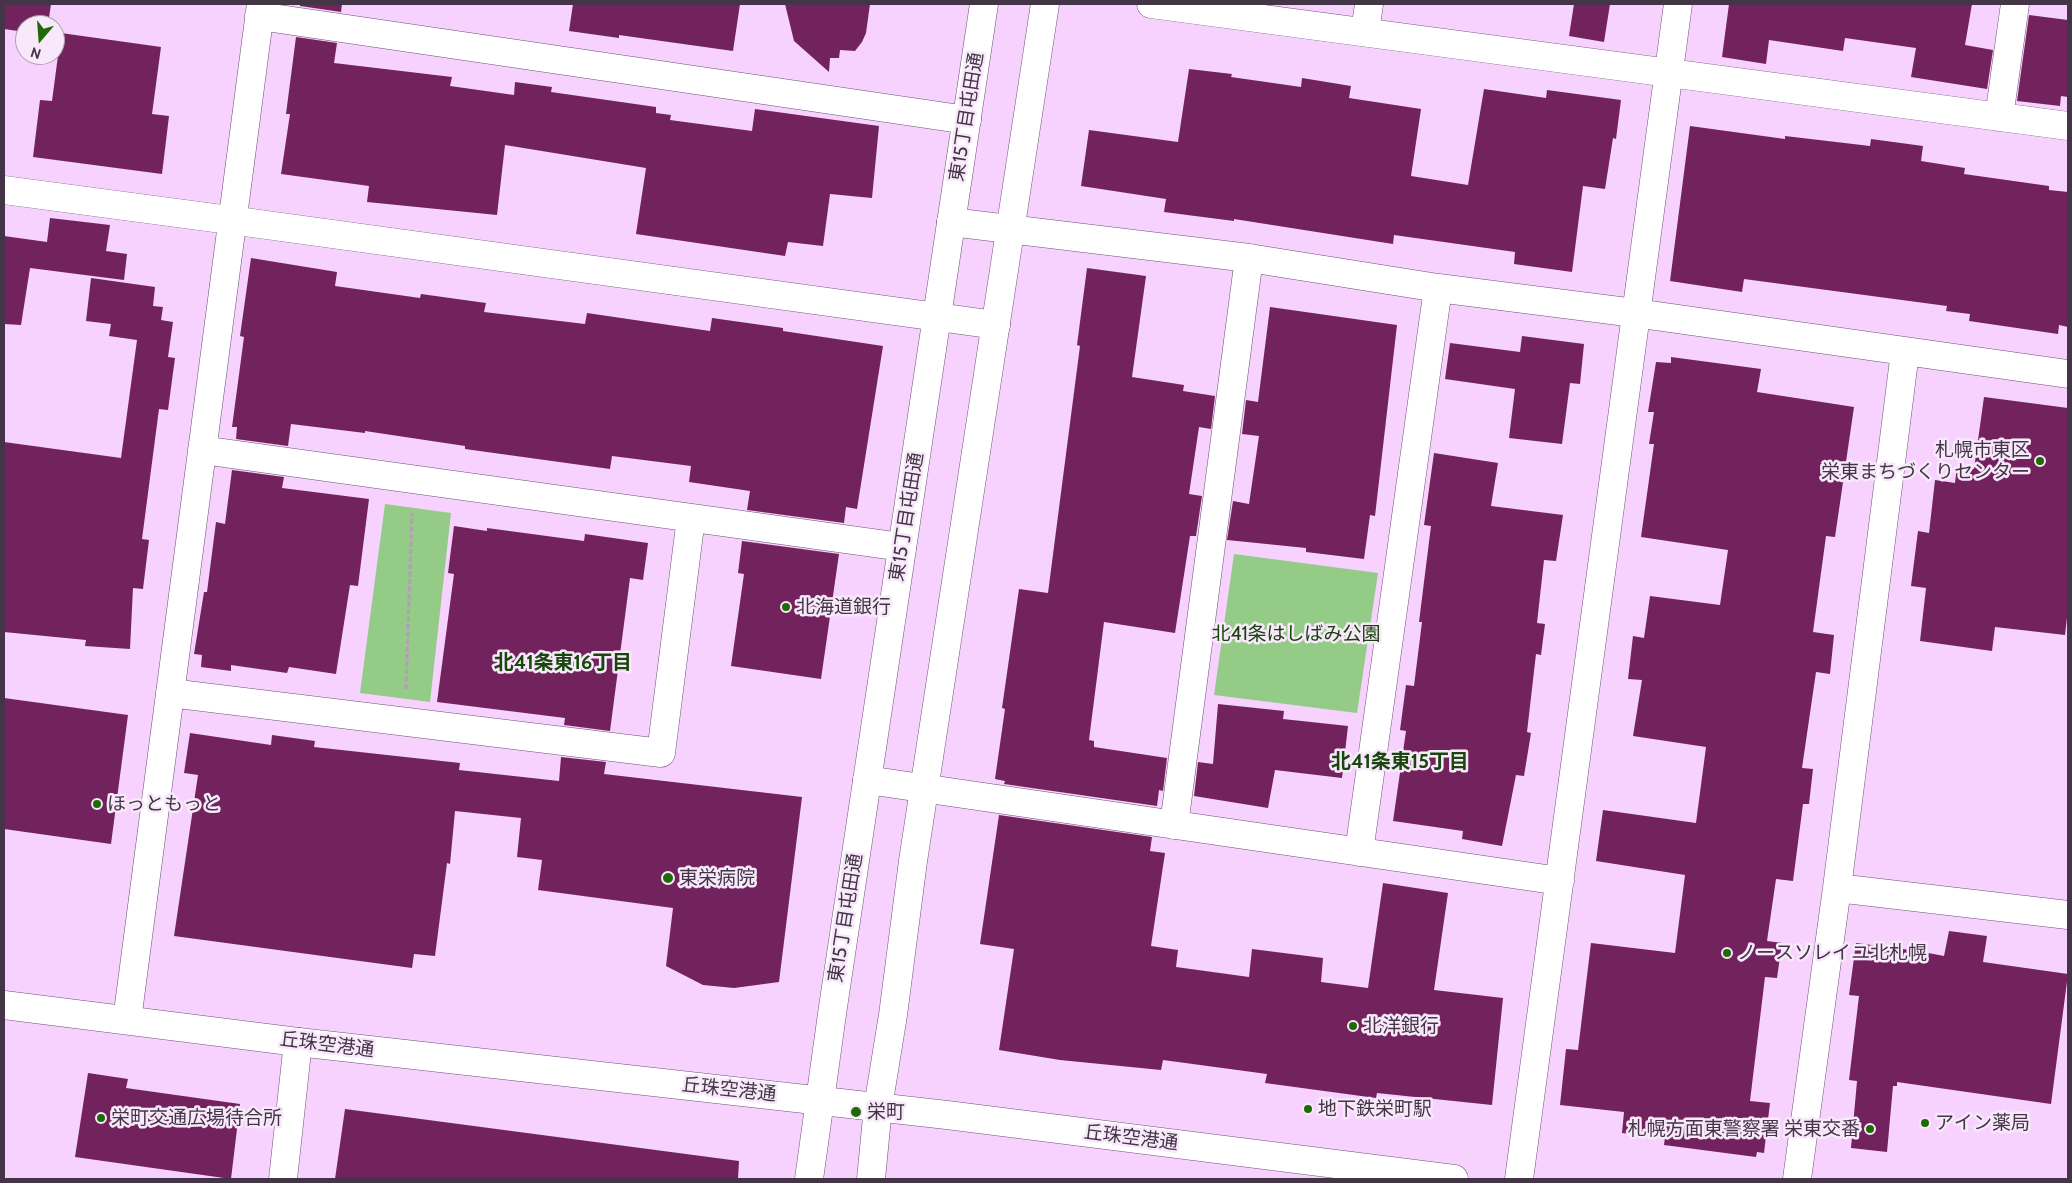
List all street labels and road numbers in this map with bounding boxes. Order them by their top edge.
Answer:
street label: 東15丁目屯田通 [946,51,988,183]
street label: 東15丁目屯田通 [886,451,928,583]
street label: 東15丁目屯田通 [825,852,867,984]
street label: 丘珠空港通 [278,1028,376,1062]
street label: 丘珠空港通 [681,1074,777,1106]
street label: 丘珠空港通 [1082,1121,1180,1155]

